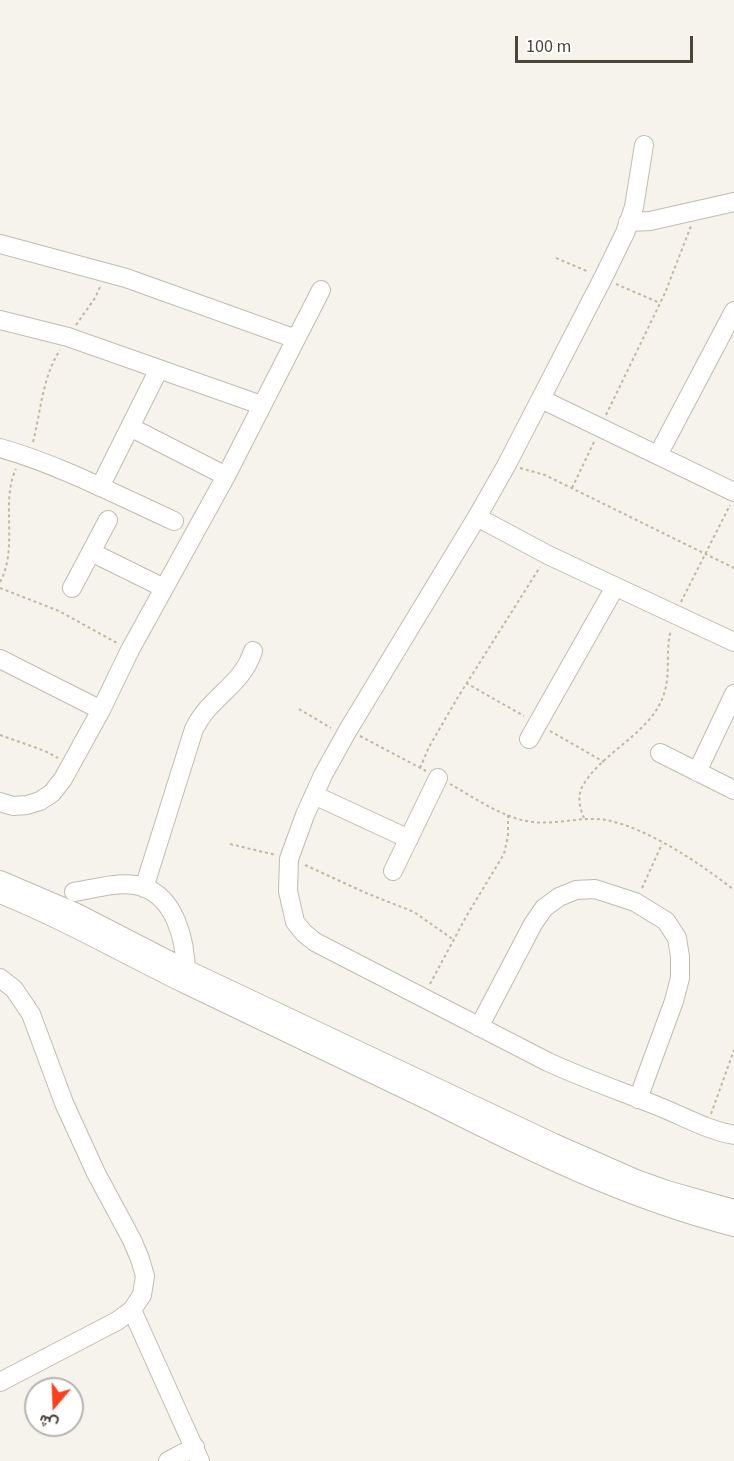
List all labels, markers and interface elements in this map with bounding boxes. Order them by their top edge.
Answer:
scale bar [518,24,696,62]
text: 100 m [526,34,571,59]
north arrow [24,1377,84,1437]
text: ش [36,1409,61,1436]

